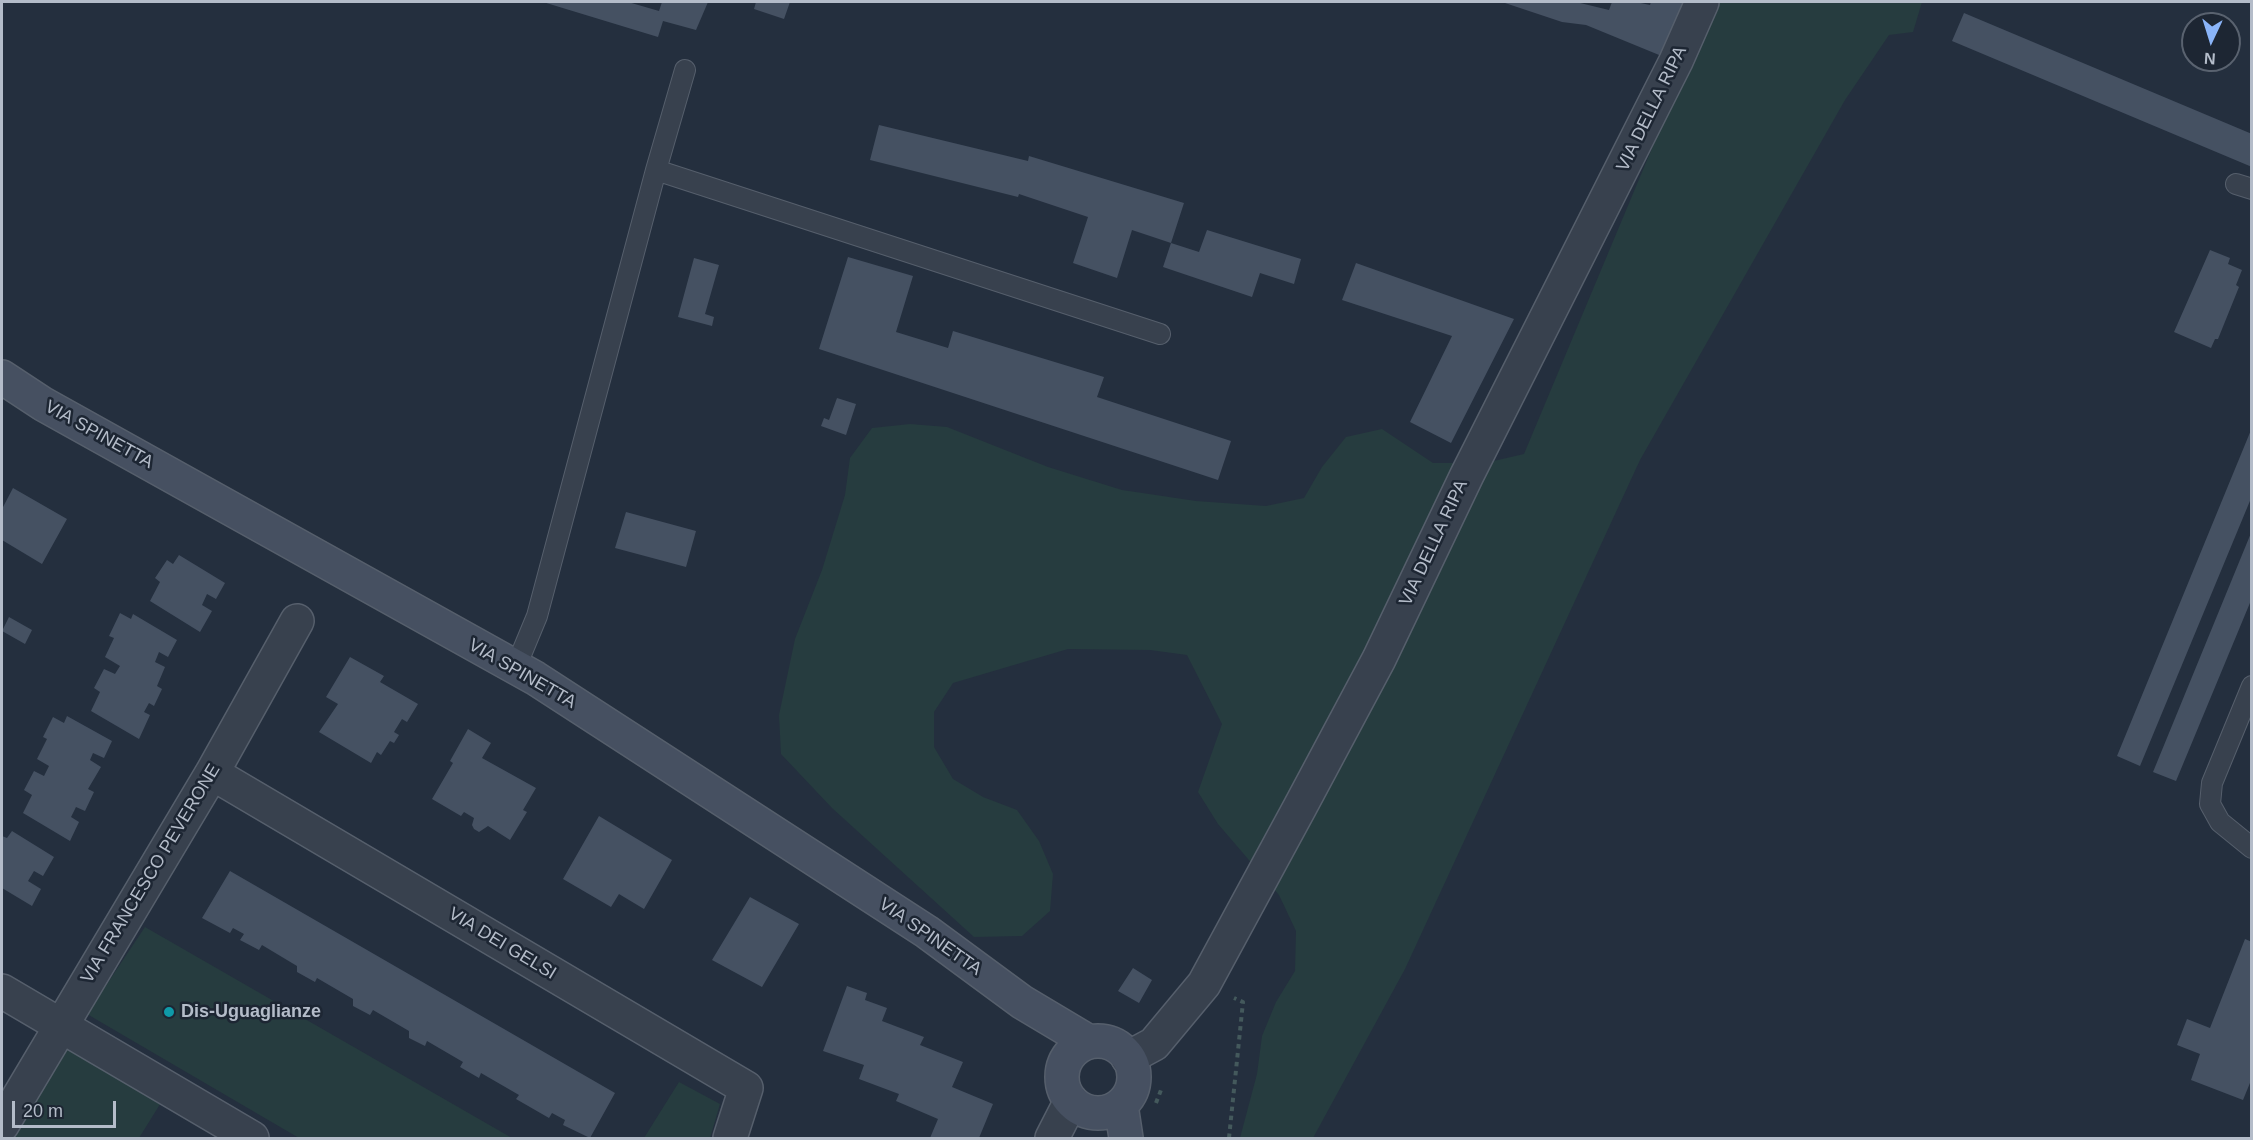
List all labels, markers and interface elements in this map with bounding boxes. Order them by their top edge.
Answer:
north arrow [2181,12,2241,72]
street label: VIA DELLA RIPA [1612,43,1692,175]
text: N [2203,50,2216,67]
street label: VIA SPINETTA [41,396,157,474]
street label: VIA DELLA RIPA [1395,476,1473,610]
street label: VIA SPINETTA [464,634,580,714]
street label: VIA FRANCESCO PEVERONE [77,760,225,988]
street label: VIA SPINETTA [874,894,986,980]
street label: VIA DEI GELSI [444,903,560,985]
place label: Dis-Uguaglianze [181,1001,321,1023]
marker: Dis-Uguaglianze [162,1005,176,1019]
scale bar [15,1089,118,1127]
text: 20 m [23,1101,63,1121]

